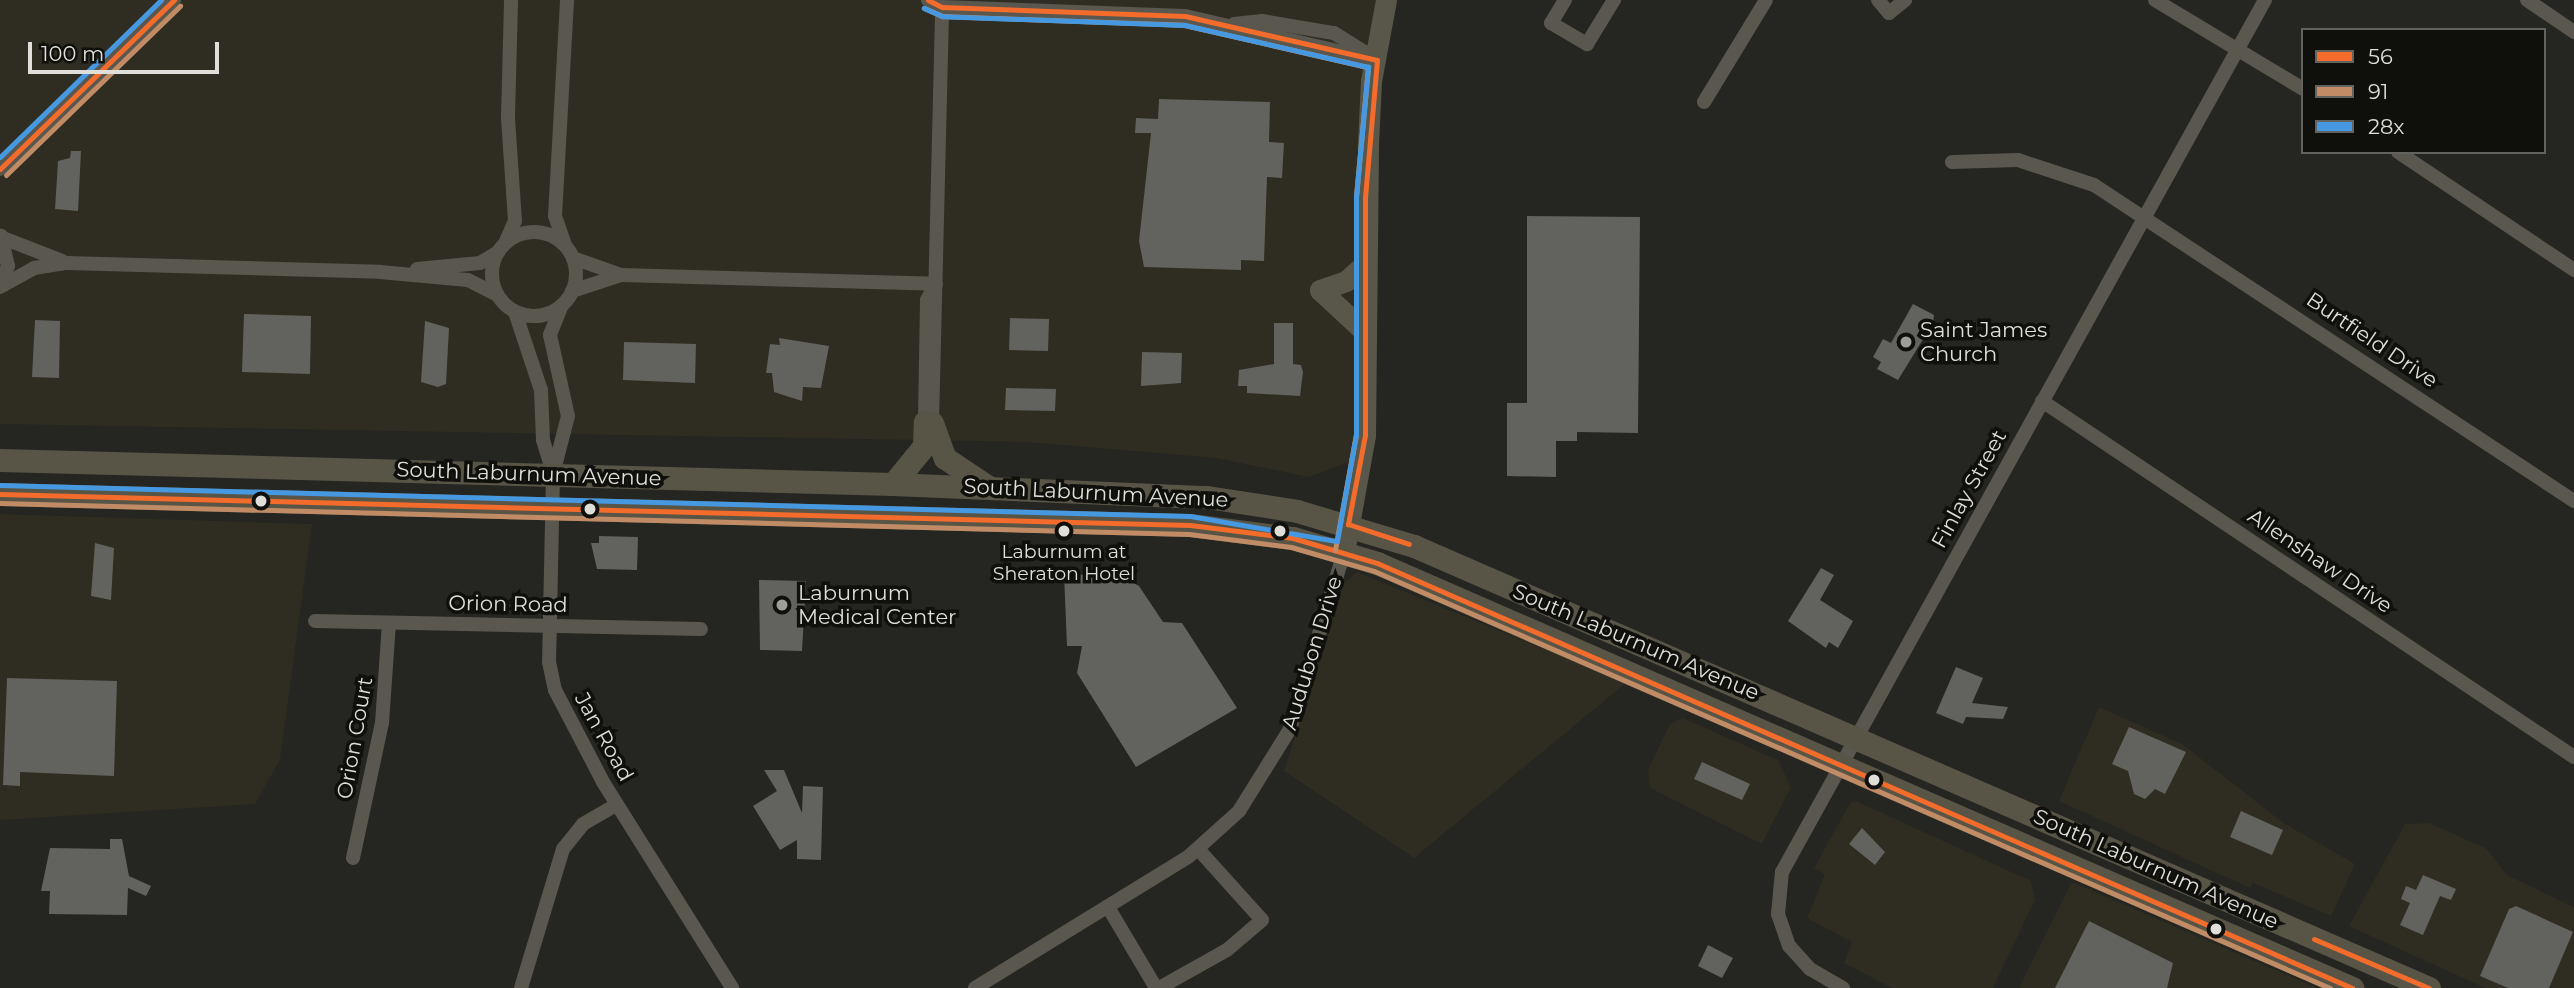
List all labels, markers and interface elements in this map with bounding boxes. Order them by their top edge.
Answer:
scale bar [32,28,222,72]
legend [2301,28,2546,154]
text: 100 m [41,41,104,66]
text: 56 [2368,44,2393,69]
text: 91 [2368,79,2388,104]
text: 28x [2368,114,2404,139]
street label: Burtfield Drive [2302,287,2442,393]
place label: Saint James Church [1920,317,2047,367]
marker: Saint James Church [1898,334,1914,350]
street label: Finlay Street [1926,426,2012,552]
street label: South Laburnum Avenue [396,457,662,491]
street label: South Laburnum Avenue [963,473,1229,513]
unlabelled marker [254,494,268,508]
unlabelled marker [583,502,597,516]
street label: Allenshaw Drive [2243,503,2397,619]
marker: Laburnum at Sheraton Hotel [1057,524,1071,538]
unlabelled marker [1273,524,1287,538]
place label: Laburnum at Sheraton Hotel [993,541,1135,585]
street label: Audubon Drive [1277,573,1347,733]
street label: South Laburnum Avenue [1509,579,1763,705]
place label: Laburnum Medical Center [798,580,957,630]
street label: Orion Road [448,590,568,618]
marker: Laburnum Medical Center [772,595,792,615]
street label: Orion Court [332,675,378,801]
street label: Jan Road [569,688,639,786]
unlabelled marker [1867,773,1881,787]
street label: South Laburnum Avenue [2030,804,2282,934]
unlabelled marker [2209,922,2223,936]

